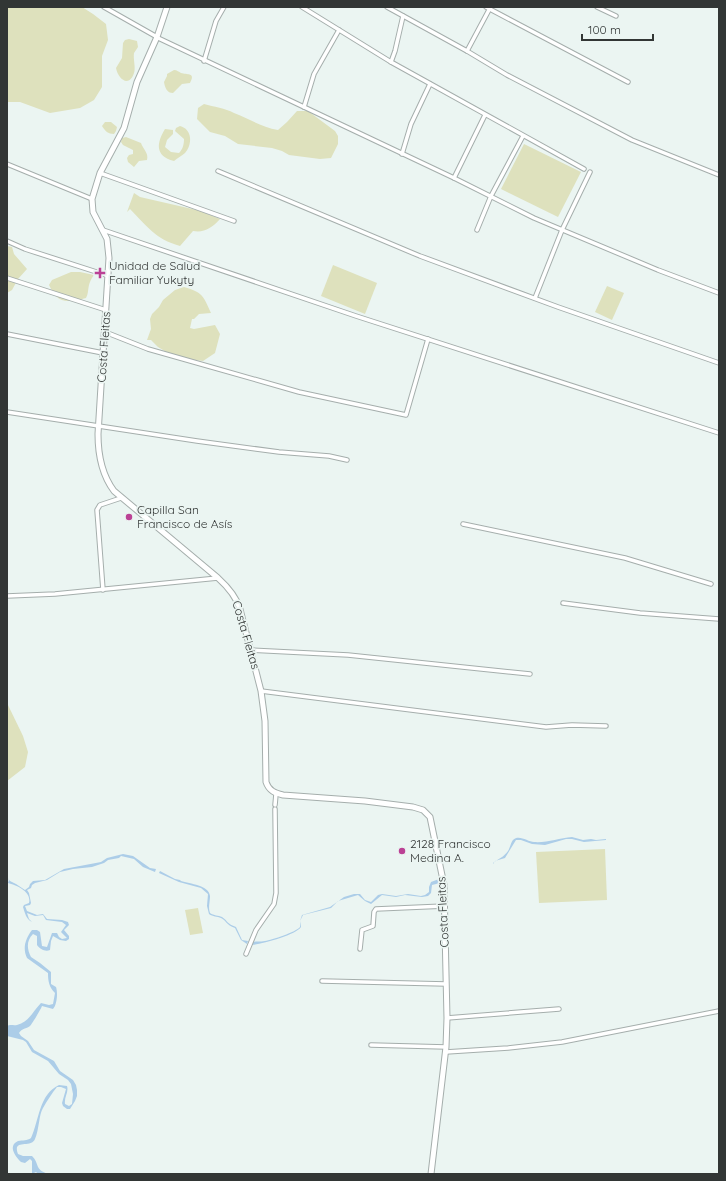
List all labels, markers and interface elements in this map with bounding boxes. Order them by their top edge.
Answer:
scale bar [582,16,653,42]
text: 100 m [588,22,621,37]
place label: Unidad de Salud Familiar Yukyty [109,258,200,287]
marker: Unidad de Salud Familiar Yukyty [94,267,106,279]
street label: Costa Fleitas [94,311,113,383]
place label: Capilla San Francisco de Asís [137,502,233,531]
marker: Capilla San Francisco de Asís [124,512,134,522]
street label: Costa Fleitas [229,599,264,671]
place label: 2128 Francisco Medina A. [410,836,491,865]
marker: 2128 Francisco Medina A. [397,846,407,856]
street label: Costa Fleitas [433,876,452,948]

